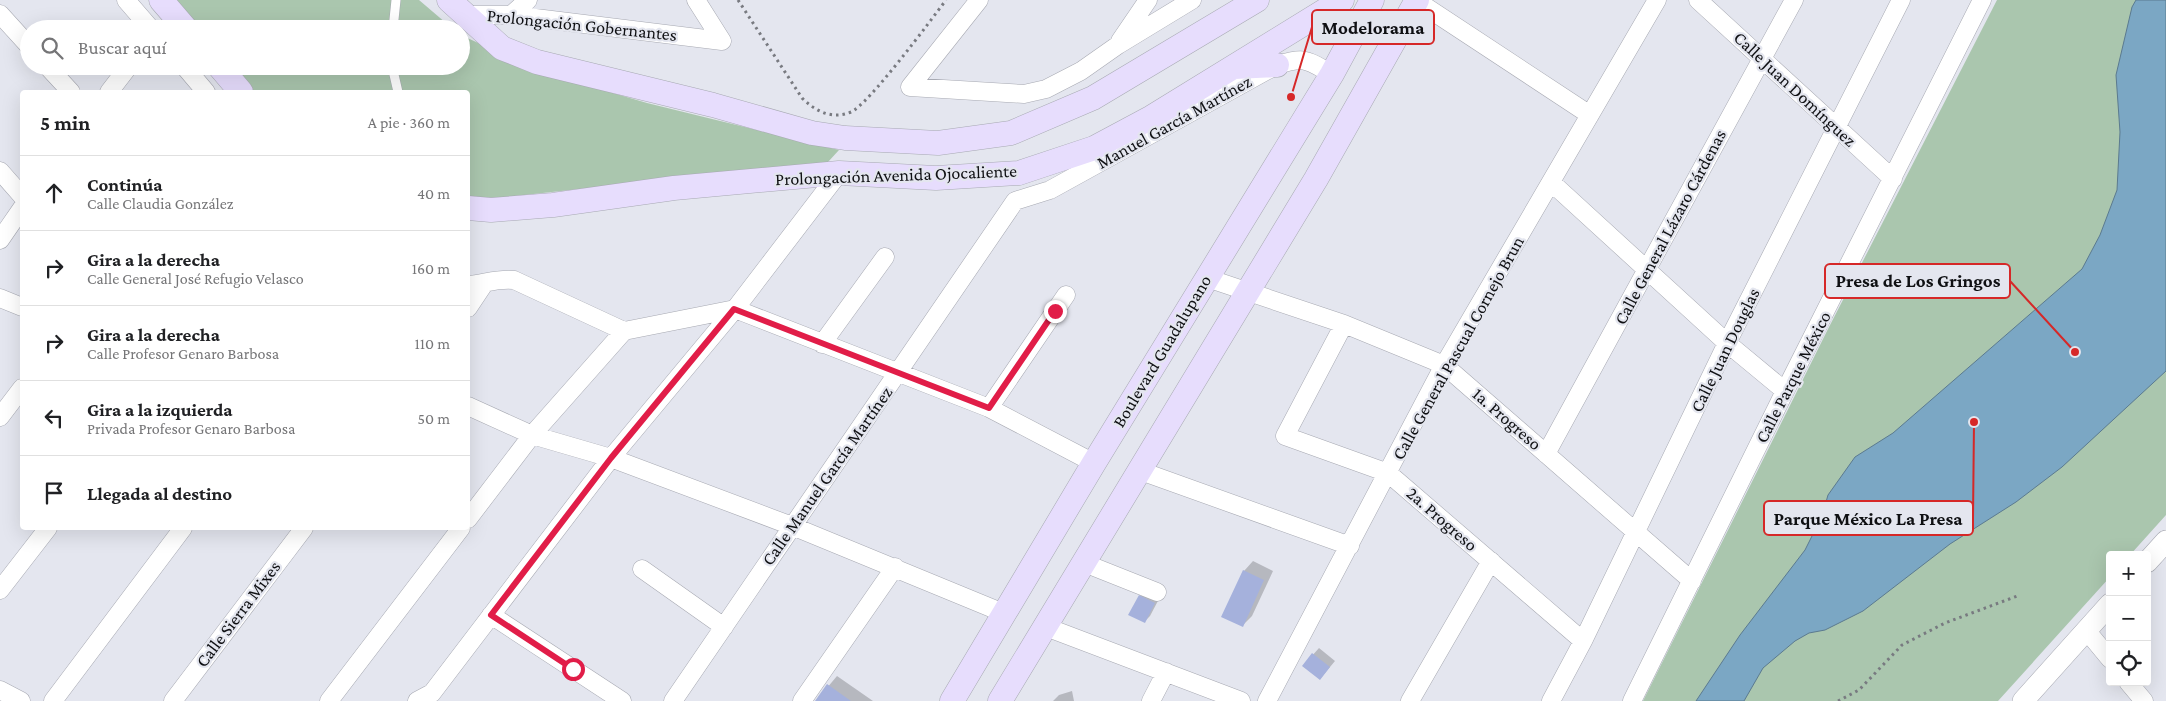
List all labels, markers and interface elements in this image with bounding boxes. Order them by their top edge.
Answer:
street label: Prolongación Gobernantes [486,5,678,45]
callout: Modelorama [1312,10,1434,44]
text: Modelorama [1322,17,1425,38]
search box [20,20,470,75]
street label: Calle Juan Domínguez [1730,27,1860,151]
icon: search [38,34,66,62]
text: Buscar aquí [78,37,167,58]
street label: Manuel García Martínez [1093,71,1255,173]
text: 5 min [40,111,90,135]
text: A pie · 360 m [368,114,450,131]
street label: Calle General Lázaro Cárdenas [1610,126,1730,328]
street label: Prolongación Avenida Ojocaliente [775,161,1017,190]
text: Continúa [87,174,163,195]
icon: ahead [40,179,68,207]
text: 40 m [417,185,450,202]
text: Calle Claudia González [87,195,234,212]
street label: Calle General Pascual Cornejo Brun [1388,233,1529,464]
text: Gira a la derecha [87,249,220,270]
icon: right [40,254,68,282]
text: 160 m [412,260,450,277]
callout: Presa de Los Gringos [1825,264,2010,298]
text: Calle General José Refugio Velasco [87,270,304,287]
text: Presa de Los Gringos [1836,270,2001,291]
street label: Boulevard Guadalupano [1109,271,1215,431]
street label: Calle Juan Douglas [1686,285,1764,415]
route end [1044,300,1067,323]
street label: Calle Parque México [1751,308,1835,446]
text: Gira a la derecha [87,324,220,345]
icon: right [40,329,68,357]
text: 110 m [414,335,450,352]
text: Calle Profesor Genaro Barbosa [87,345,279,362]
street label: Calle Manuel García Martínez [758,383,897,569]
street label: 1a. Progreso [1469,384,1545,454]
text: Gira a la izquierda [87,399,233,420]
icon: left [40,404,68,432]
text: 50 m [418,410,450,427]
text: Privada Profesor Genaro Barbosa [87,420,295,437]
icon: arrive [40,479,68,507]
text: Llegada al destino [87,483,232,504]
street label: 2a. Progreso [1403,483,1481,555]
callout: Parque México La Presa [1764,501,1973,535]
text: Parque México La Presa [1774,508,1963,529]
map controls [2106,551,2151,686]
button: + [2106,551,2151,596]
street label: Calle Sierra Mixes [192,557,284,671]
button: − [2106,596,2151,641]
button: locate [2106,641,2151,686]
route start [562,658,585,681]

